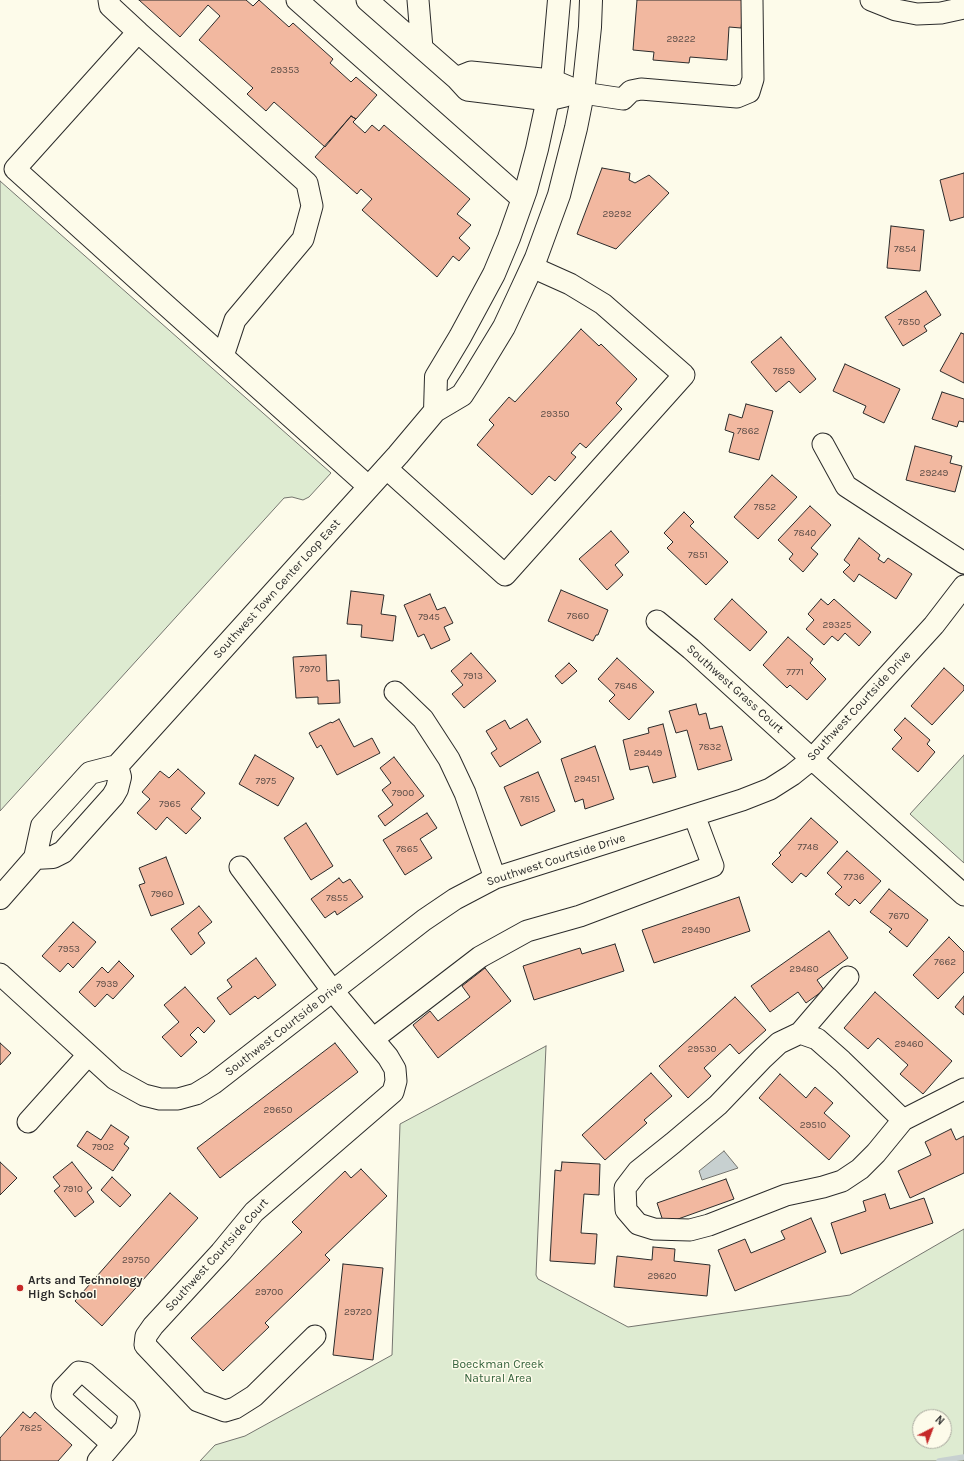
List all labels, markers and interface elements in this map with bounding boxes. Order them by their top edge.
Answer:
house number: 29222 [667,33,695,45]
house number: 29353 [270,64,300,76]
house number: 29292 [603,208,631,220]
house number: 7854 [894,243,916,255]
house number: 7850 [898,316,920,328]
house number: 7859 [773,365,795,377]
house number: 29350 [540,408,570,420]
house number: 7862 [737,425,759,437]
house number: 29249 [920,467,948,479]
house number: 7852 [754,501,776,513]
street label: Southwest Town Center Loop East [210,516,344,662]
house number: 7840 [794,527,816,539]
house number: 7851 [688,549,708,561]
house number: 7860 [567,610,589,622]
house number: 7945 [418,611,440,623]
house number: 29325 [823,619,851,631]
street label: Southwest Grass Court [684,642,786,736]
street label: Southwest Courtside Drive [804,648,914,764]
house number: 7970 [299,663,321,675]
house number: 7771 [786,666,804,678]
house number: 7913 [463,670,483,682]
house number: 7848 [615,680,637,692]
house number: 7832 [699,741,721,753]
house number: 29449 [634,747,662,759]
house number: 29451 [574,773,600,785]
house number: 7975 [256,775,276,787]
house number: 7900 [392,787,414,799]
house number: 7815 [520,793,540,805]
house number: 7965 [159,798,181,810]
street label: Southwest Courtside Drive [485,831,627,889]
house number: 7748 [797,841,819,853]
house number: 7865 [396,843,418,855]
house number: 7736 [843,871,865,883]
house number: 7960 [151,888,173,900]
house number: 7855 [326,892,348,904]
house number: 7670 [888,910,910,922]
house number: 29490 [682,924,710,936]
house number: 7953 [58,943,80,955]
house number: 7662 [934,956,956,968]
house number: 29480 [789,963,819,975]
house number: 7939 [96,978,118,990]
street label: Southwest Courtside Drive [222,979,346,1079]
house number: 29460 [895,1038,923,1050]
house number: 29530 [687,1043,717,1055]
house number: 29650 [264,1104,292,1116]
house number: 29510 [800,1119,826,1131]
house number: 7902 [92,1141,114,1153]
house number: 7910 [63,1183,83,1195]
street label: Southwest Courtside Court [162,1195,272,1315]
house number: 29750 [122,1254,150,1266]
house number: 29620 [647,1270,677,1282]
place label: Arts and Technology High School [28,1274,143,1302]
marker: Arts and Technology High School [15,1283,25,1293]
house number: 29700 [255,1286,283,1298]
house number: 29720 [344,1306,372,1318]
park label: Boeckman Creek Natural Area [452,1358,544,1386]
north arrow [912,1409,952,1449]
text: N [932,1413,947,1428]
house number: 7825 [20,1422,42,1434]

